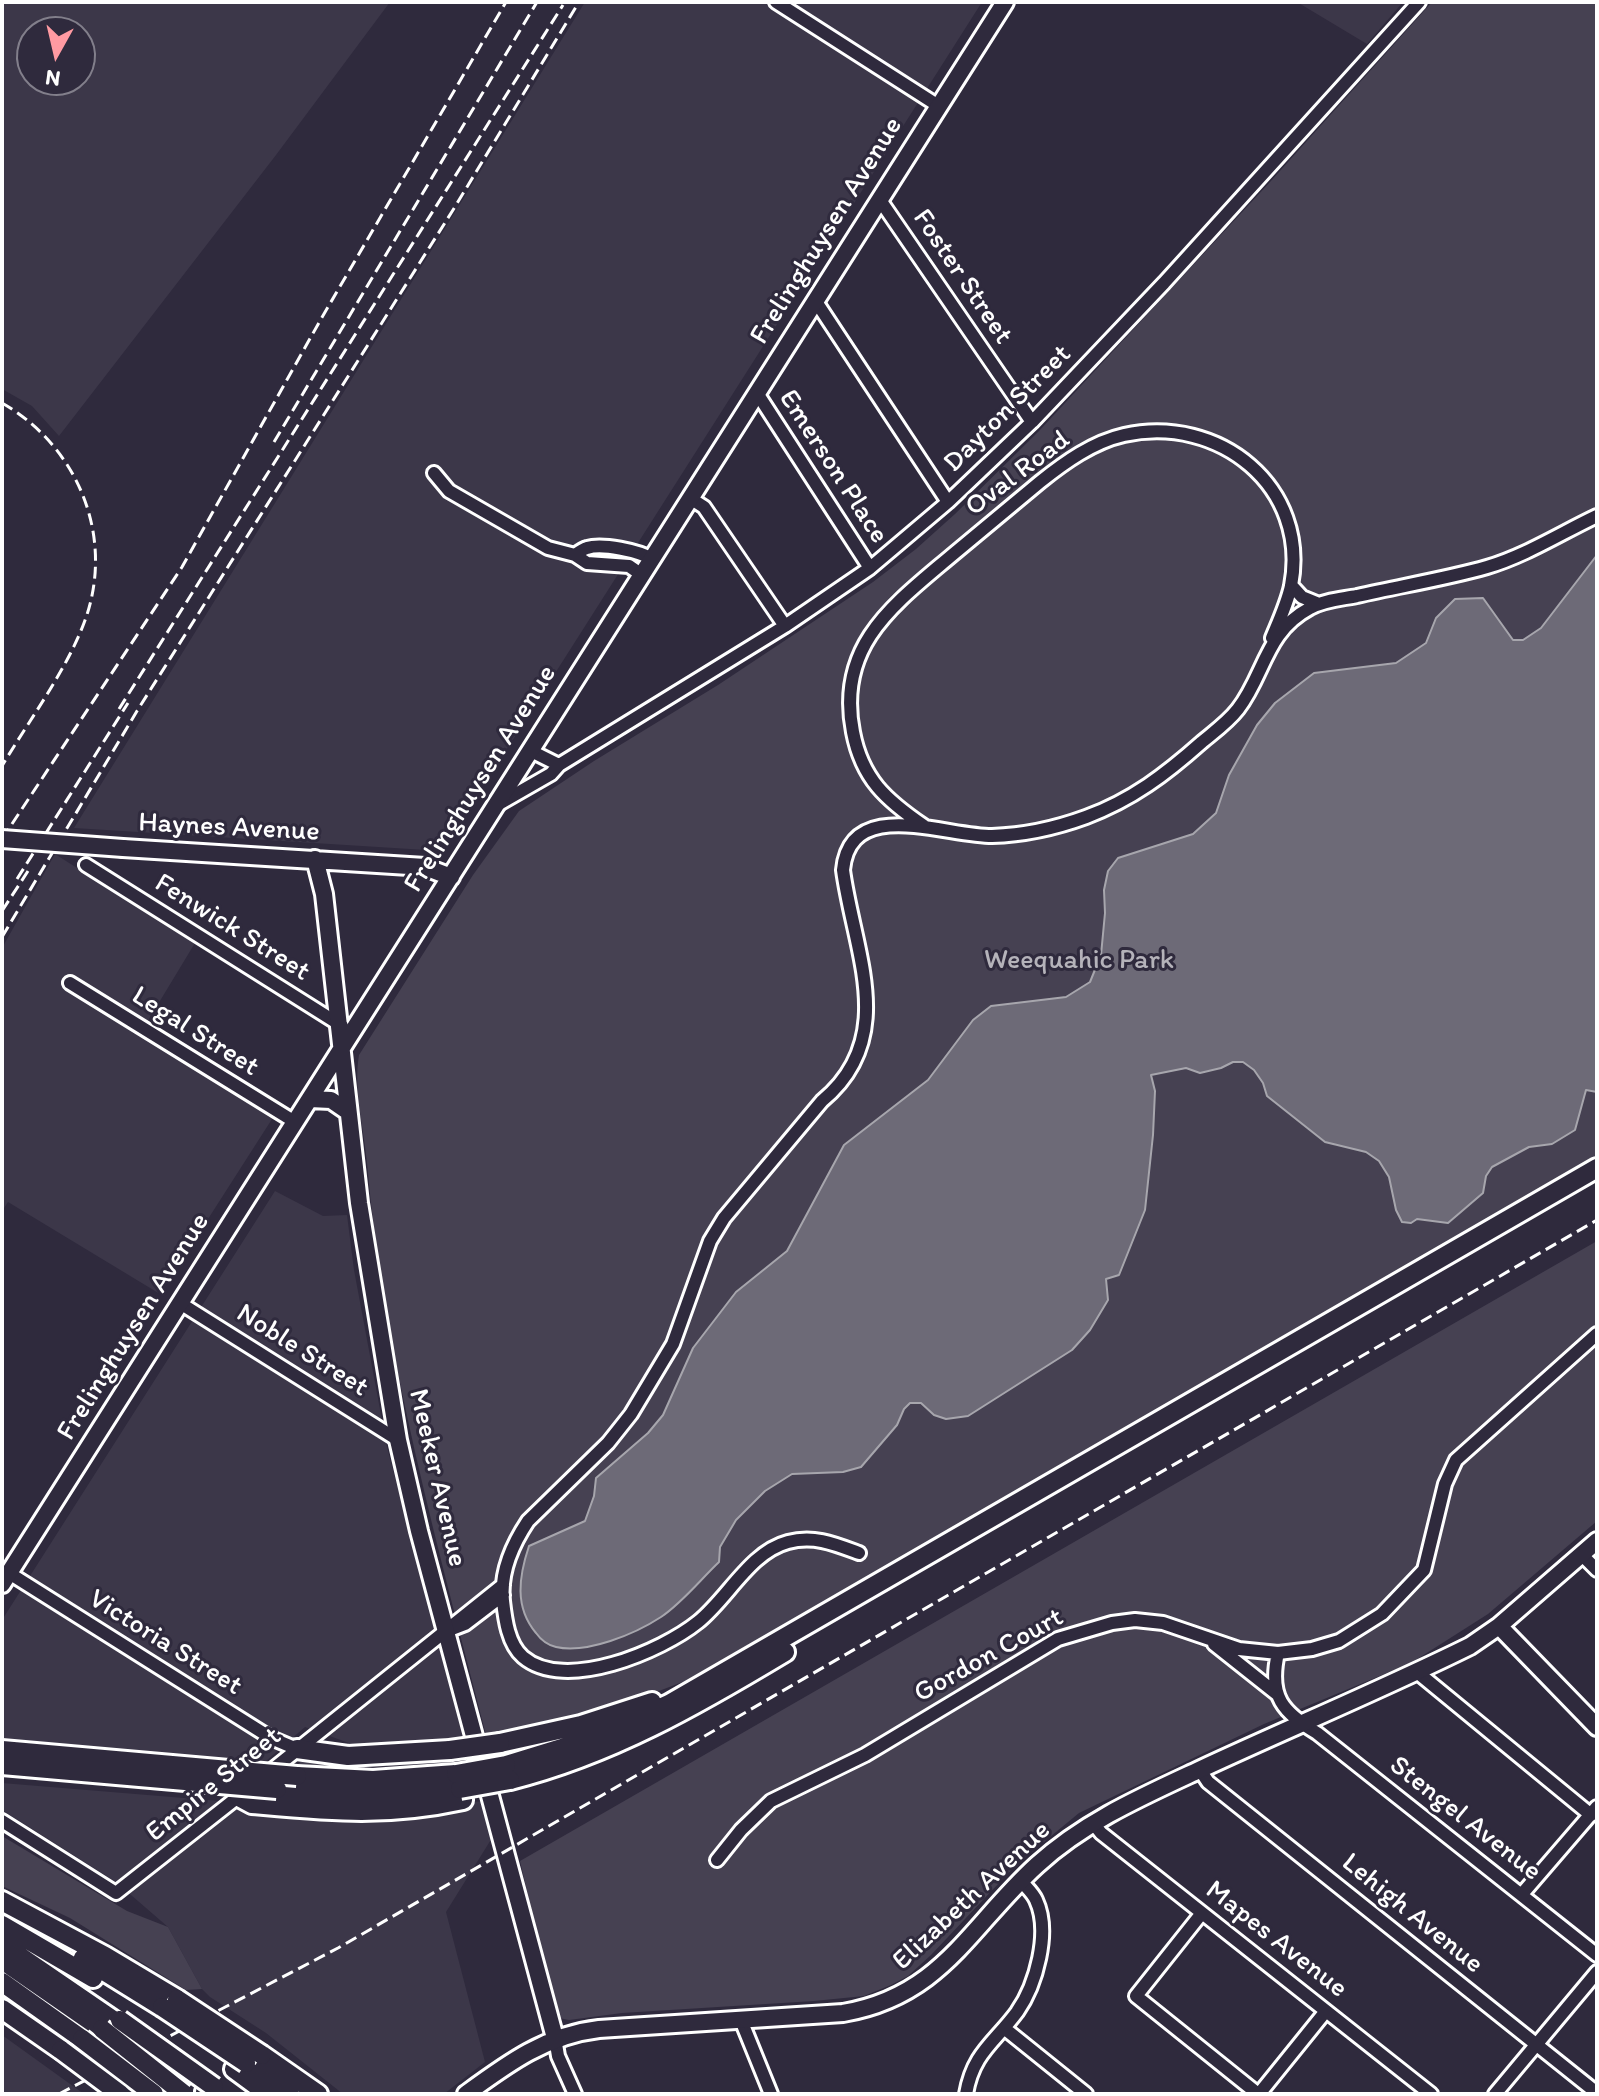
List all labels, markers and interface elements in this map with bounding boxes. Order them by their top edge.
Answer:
north arrow [16,16,96,96]
text: N [44,64,62,93]
street label: Frelinghuysen Avenue [743,111,911,351]
street label: Foster Street [905,203,1019,351]
street label: Dayton Street [937,338,1079,480]
street label: Emerson Place [771,384,895,550]
street label: Oval Road [959,424,1077,524]
street label: Frelinghuysen Avenue [397,659,565,899]
street label: Haynes Avenue [137,806,321,850]
street label: Fenwick Street [148,867,316,989]
park label: Weequahic Park [984,944,1174,978]
street label: Legal Street [125,980,265,1084]
street label: Frelinghuysen Avenue [50,1207,218,1447]
street label: Noble Street [230,1297,374,1405]
street label: Meeker Avenue [400,1386,474,1570]
street label: Victoria Street [82,1582,248,1704]
street label: Gordon Court [909,1601,1069,1711]
street label: Empire Street [139,1720,289,1850]
street label: Stengel Avenue [1382,1749,1548,1889]
street label: Elizabeth Avenue [886,1814,1058,1978]
street label: Lehigh Avenue [1334,1847,1490,1981]
street label: Mapes Avenue [1198,1874,1354,2006]

